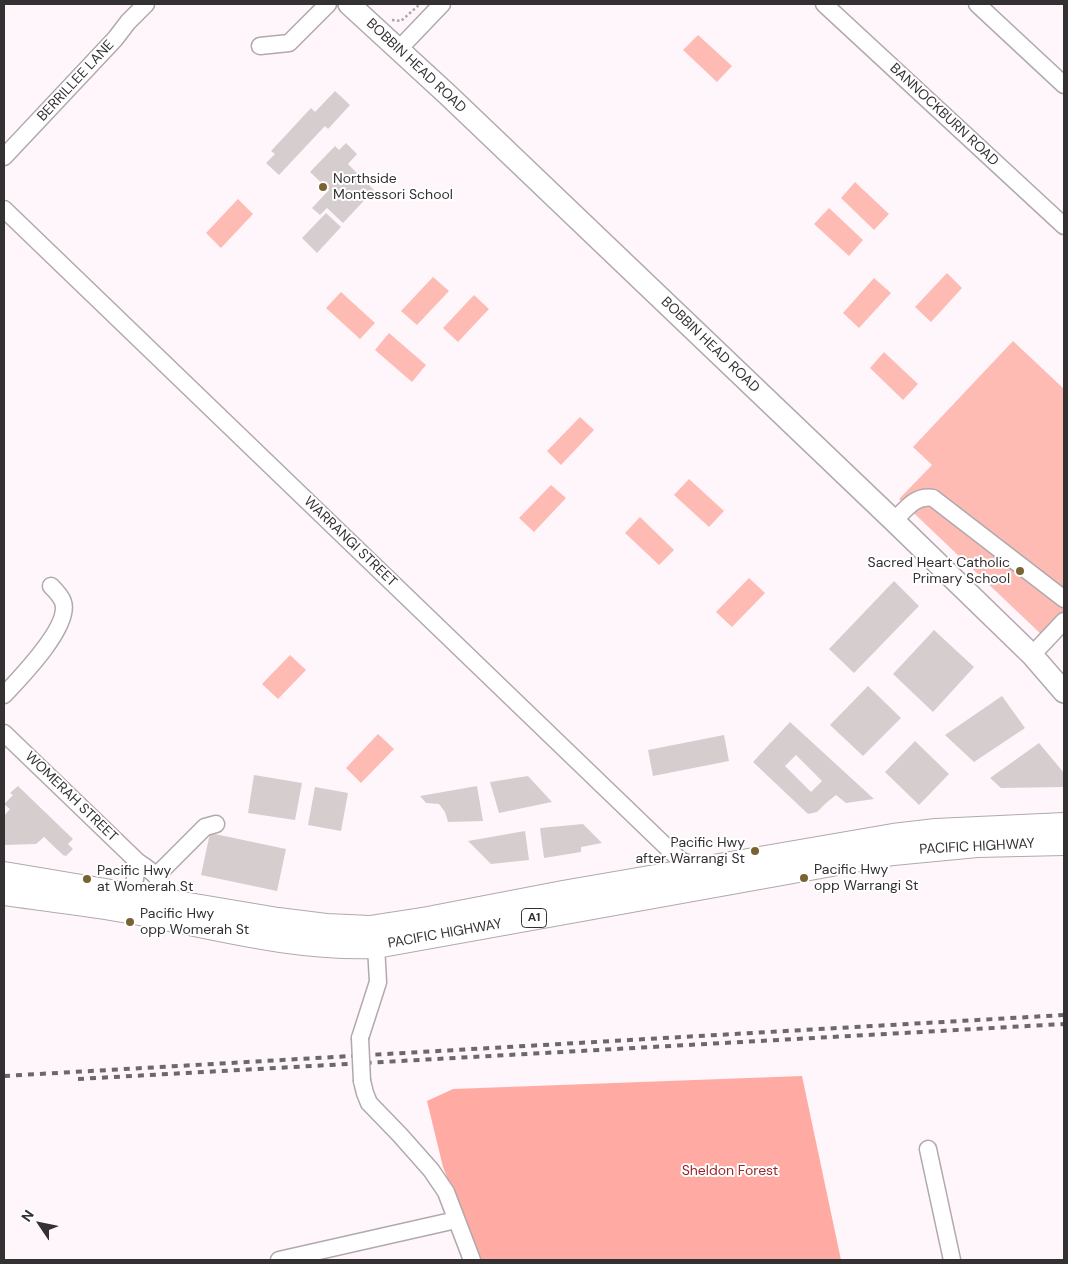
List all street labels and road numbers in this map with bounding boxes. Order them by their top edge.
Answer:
street label: BOBBIN HEAD ROAD [363,15,469,117]
street label: BERRILLEE LANE [34,37,118,125]
street label: BANNOCKBURN ROAD [886,60,1002,170]
street label: BOBBIN HEAD ROAD [657,294,763,396]
street label: WARRANGI STREET [300,493,400,591]
street label: WOMERAH STREET [21,748,121,846]
street label: PACIFIC HIGHWAY [919,836,1035,858]
road number: A1 [522,908,546,928]
street label: PACIFIC HIGHWAY [387,916,503,952]

